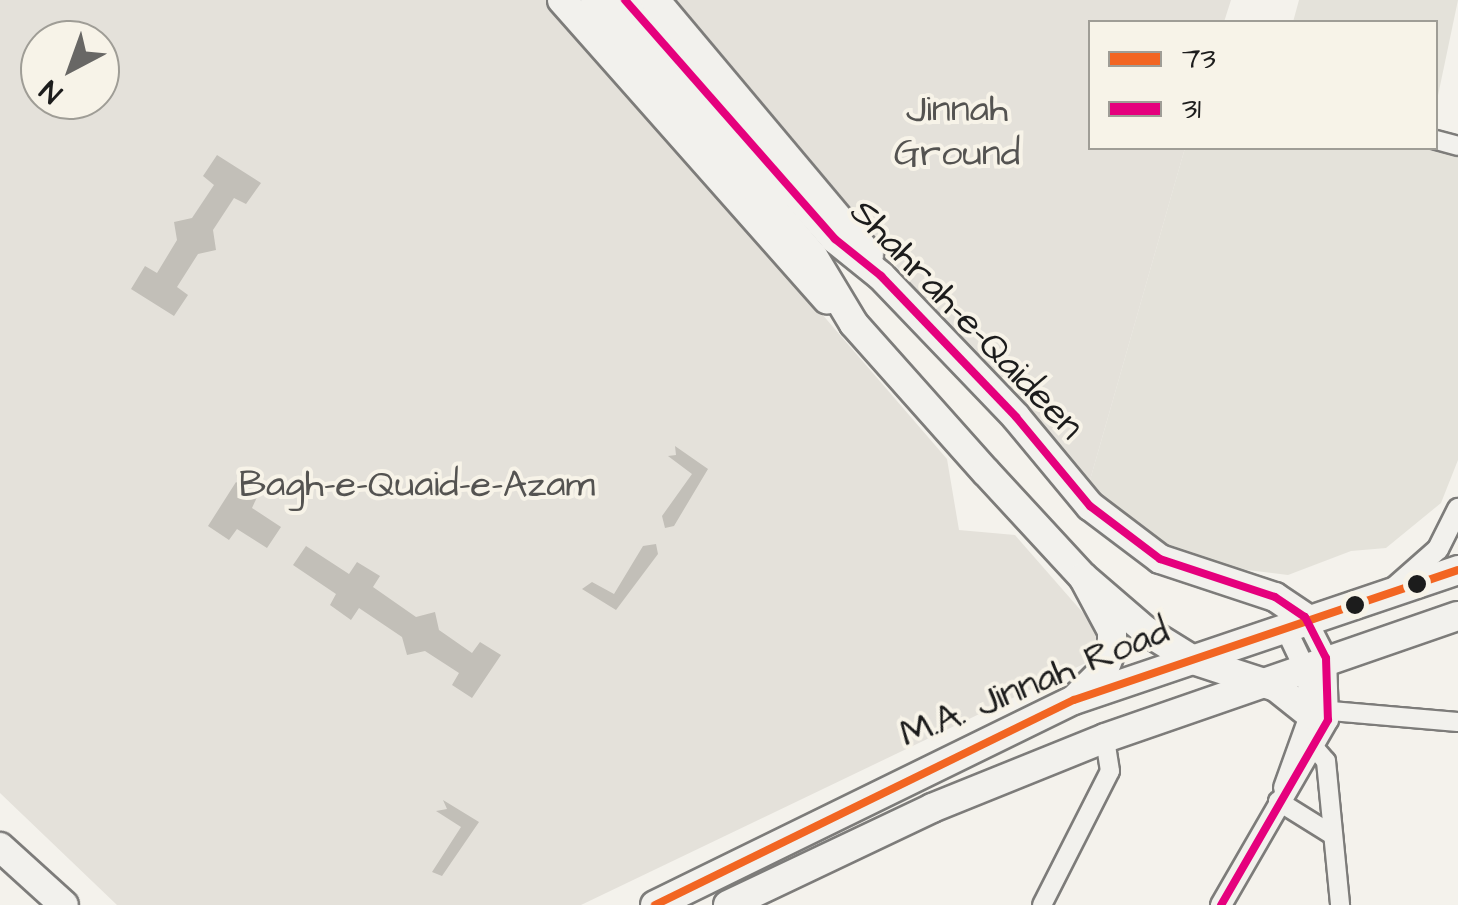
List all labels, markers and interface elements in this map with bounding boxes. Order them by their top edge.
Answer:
north arrow [20,20,120,120]
legend [1088,20,1438,150]
text: 73 [1182,38,1216,80]
text: N [32,71,71,112]
park label: Jinnah Ground [894,88,1020,178]
text: 31 [1182,88,1201,130]
street label: Shahrah-e-Qaideen [840,190,1092,450]
park label: Bagh-e-Quaid-e-Azam [239,463,595,509]
unlabelled marker [1407,574,1427,594]
unlabelled marker [1345,595,1365,615]
street label: M.A. Jinnah Road [894,609,1176,759]

